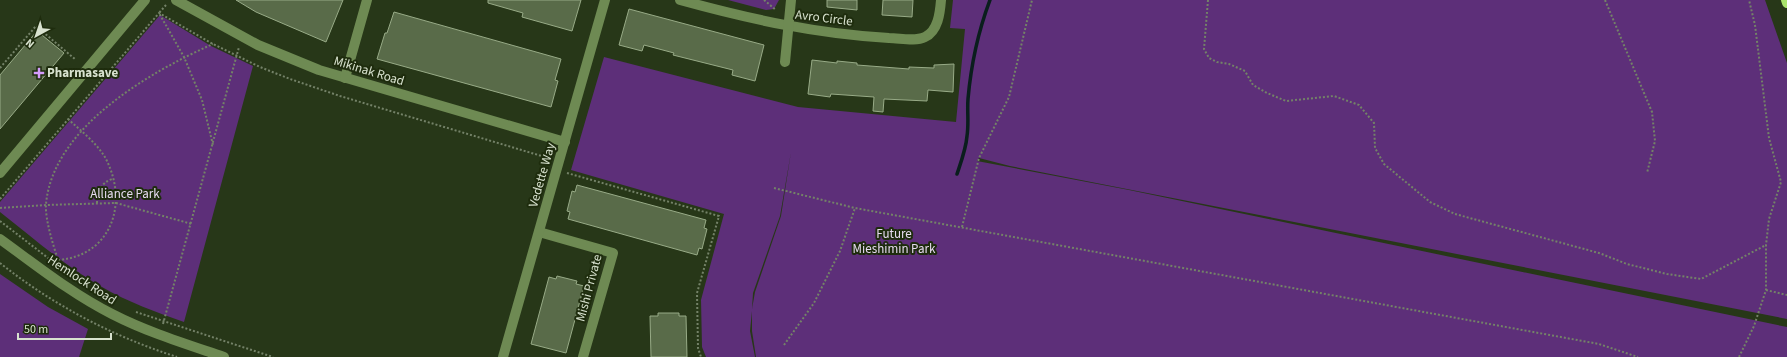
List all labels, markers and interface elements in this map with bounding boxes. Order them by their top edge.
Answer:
street label: Avro Circle [794,6,854,30]
north arrow [16,16,56,56]
text: N [22,35,38,51]
street label: Mikinak Road [332,52,406,90]
place label: Pharmasave [47,64,118,82]
marker: Pharmasave [34,68,44,78]
street label: Vedette Way [524,141,560,209]
park label: Alliance Park [90,185,160,203]
park label: Future Mieshimin Park [853,225,936,258]
street label: Hemlock Road [44,251,120,309]
street label: Mishi Private [571,252,607,324]
scale bar [18,315,111,341]
text: 50 m [24,321,48,338]

